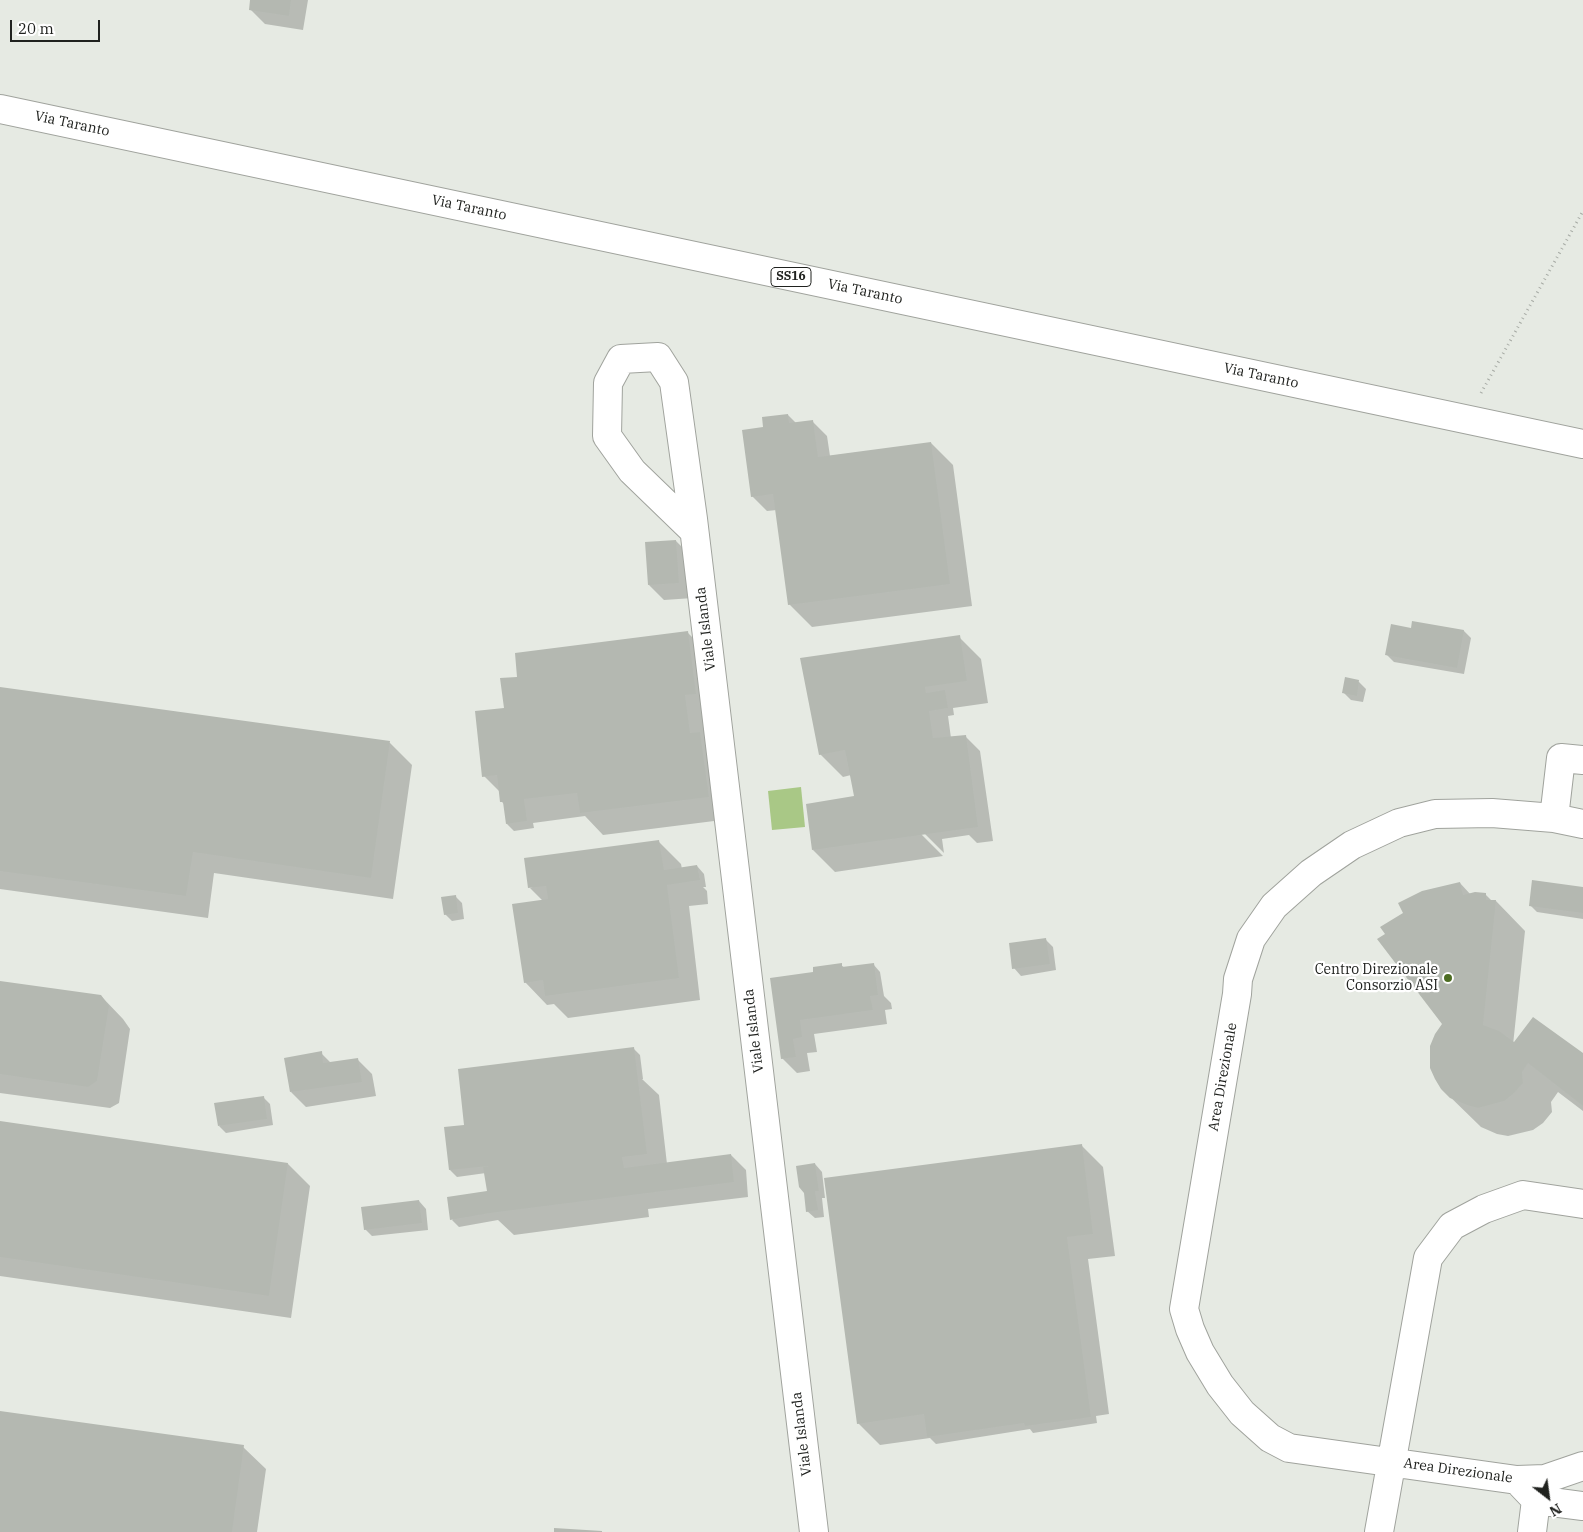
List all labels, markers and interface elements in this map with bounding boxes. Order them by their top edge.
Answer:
scale bar [12,10,102,42]
text: 20 m [18,19,54,38]
street label: Via Taranto [33,108,111,140]
street label: Via Taranto [430,192,508,224]
road number: SS16 [771,268,811,286]
street label: Via Taranto [826,276,904,308]
street label: Via Taranto [1222,360,1300,392]
street label: Viale Islanda [693,586,719,672]
place label: Centro Direzionale Consorzio ASI [1315,962,1438,994]
marker: Centro Direzionale Consorzio ASI [1442,972,1454,984]
street label: Viale Islanda [741,988,767,1074]
street label: Area Direzionale [1205,1021,1241,1133]
street label: Viale Islanda [789,1391,815,1477]
street label: Area Direzionale [1402,1455,1514,1487]
north arrow [1523,1472,1573,1522]
text: N [1546,1499,1565,1521]

